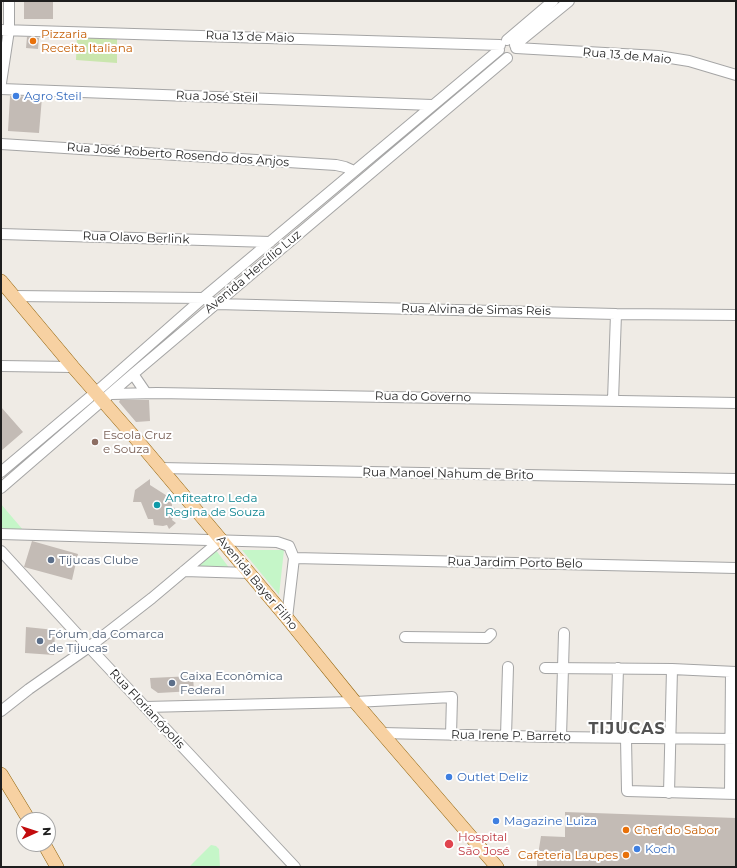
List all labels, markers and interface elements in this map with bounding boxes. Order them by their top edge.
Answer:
place label: Pizzaria Receita Italiana [41,27,133,55]
street label: Rua 13 de Maio [205,28,295,46]
marker: Pizzaria Receita Italiana [28,36,38,46]
street label: Rua 13 de Maio [582,45,672,67]
street label: Rua José Steil [176,88,258,106]
place label: Agro Steil [24,89,82,103]
marker: Agro Steil [11,91,21,101]
street label: Rua José Roberto Rosendo dos Anjos [66,140,290,170]
street label: Avenida Hercílio Luz [202,227,304,317]
street label: Rua Olavo Berlink [82,229,190,247]
street label: Rua Alvina de Simas Reis [401,301,551,319]
street label: Rua do Governo [375,389,471,405]
place label: Escola Cruz e Souza [103,428,172,456]
marker: Escola Cruz e Souza [90,437,100,447]
street label: Rua Manoel Nahum de Brito [362,465,534,483]
place label: Anfiteatro Leda Regina de Souza [165,491,265,519]
marker: Anfiteatro Leda Regina de Souza [152,500,162,510]
street label: Avenida Bayer Filho [213,533,301,633]
place label: Tijucas Clube [59,553,138,567]
marker: Tijucas Clube [46,555,56,565]
street label: Rua Jardim Porto Belo [447,555,583,571]
place label: Fórum da Comarca de Tijucas [48,627,164,655]
marker: Fórum da Comarca de Tijucas [35,636,45,646]
street label: Rua Florianópolis [106,666,188,752]
place label: Caixa Econômica Federal [180,669,283,697]
marker: Caixa Econômica Federal [167,678,177,688]
district label: TIJUCAS [588,719,666,739]
street label: Rua Irene P. Barreto [451,728,571,744]
place label: Outlet Deliz [457,770,528,784]
marker: Outlet Deliz [444,772,454,782]
north arrow [16,812,56,852]
place label: Magazine Luiza [504,814,597,828]
marker: Magazine Luiza [491,816,501,826]
place label: Chef do Sabor [634,823,719,837]
marker: Chef do Sabor [621,825,631,835]
text: N [40,827,54,836]
place label: Hospital São José [458,830,510,858]
marker: Hospital São José [443,838,455,850]
place label: Koch [645,842,676,856]
marker: Koch [632,844,642,854]
place label: Cafeteria Laupes [518,848,618,862]
marker: Cafeteria Laupes [621,850,631,860]

